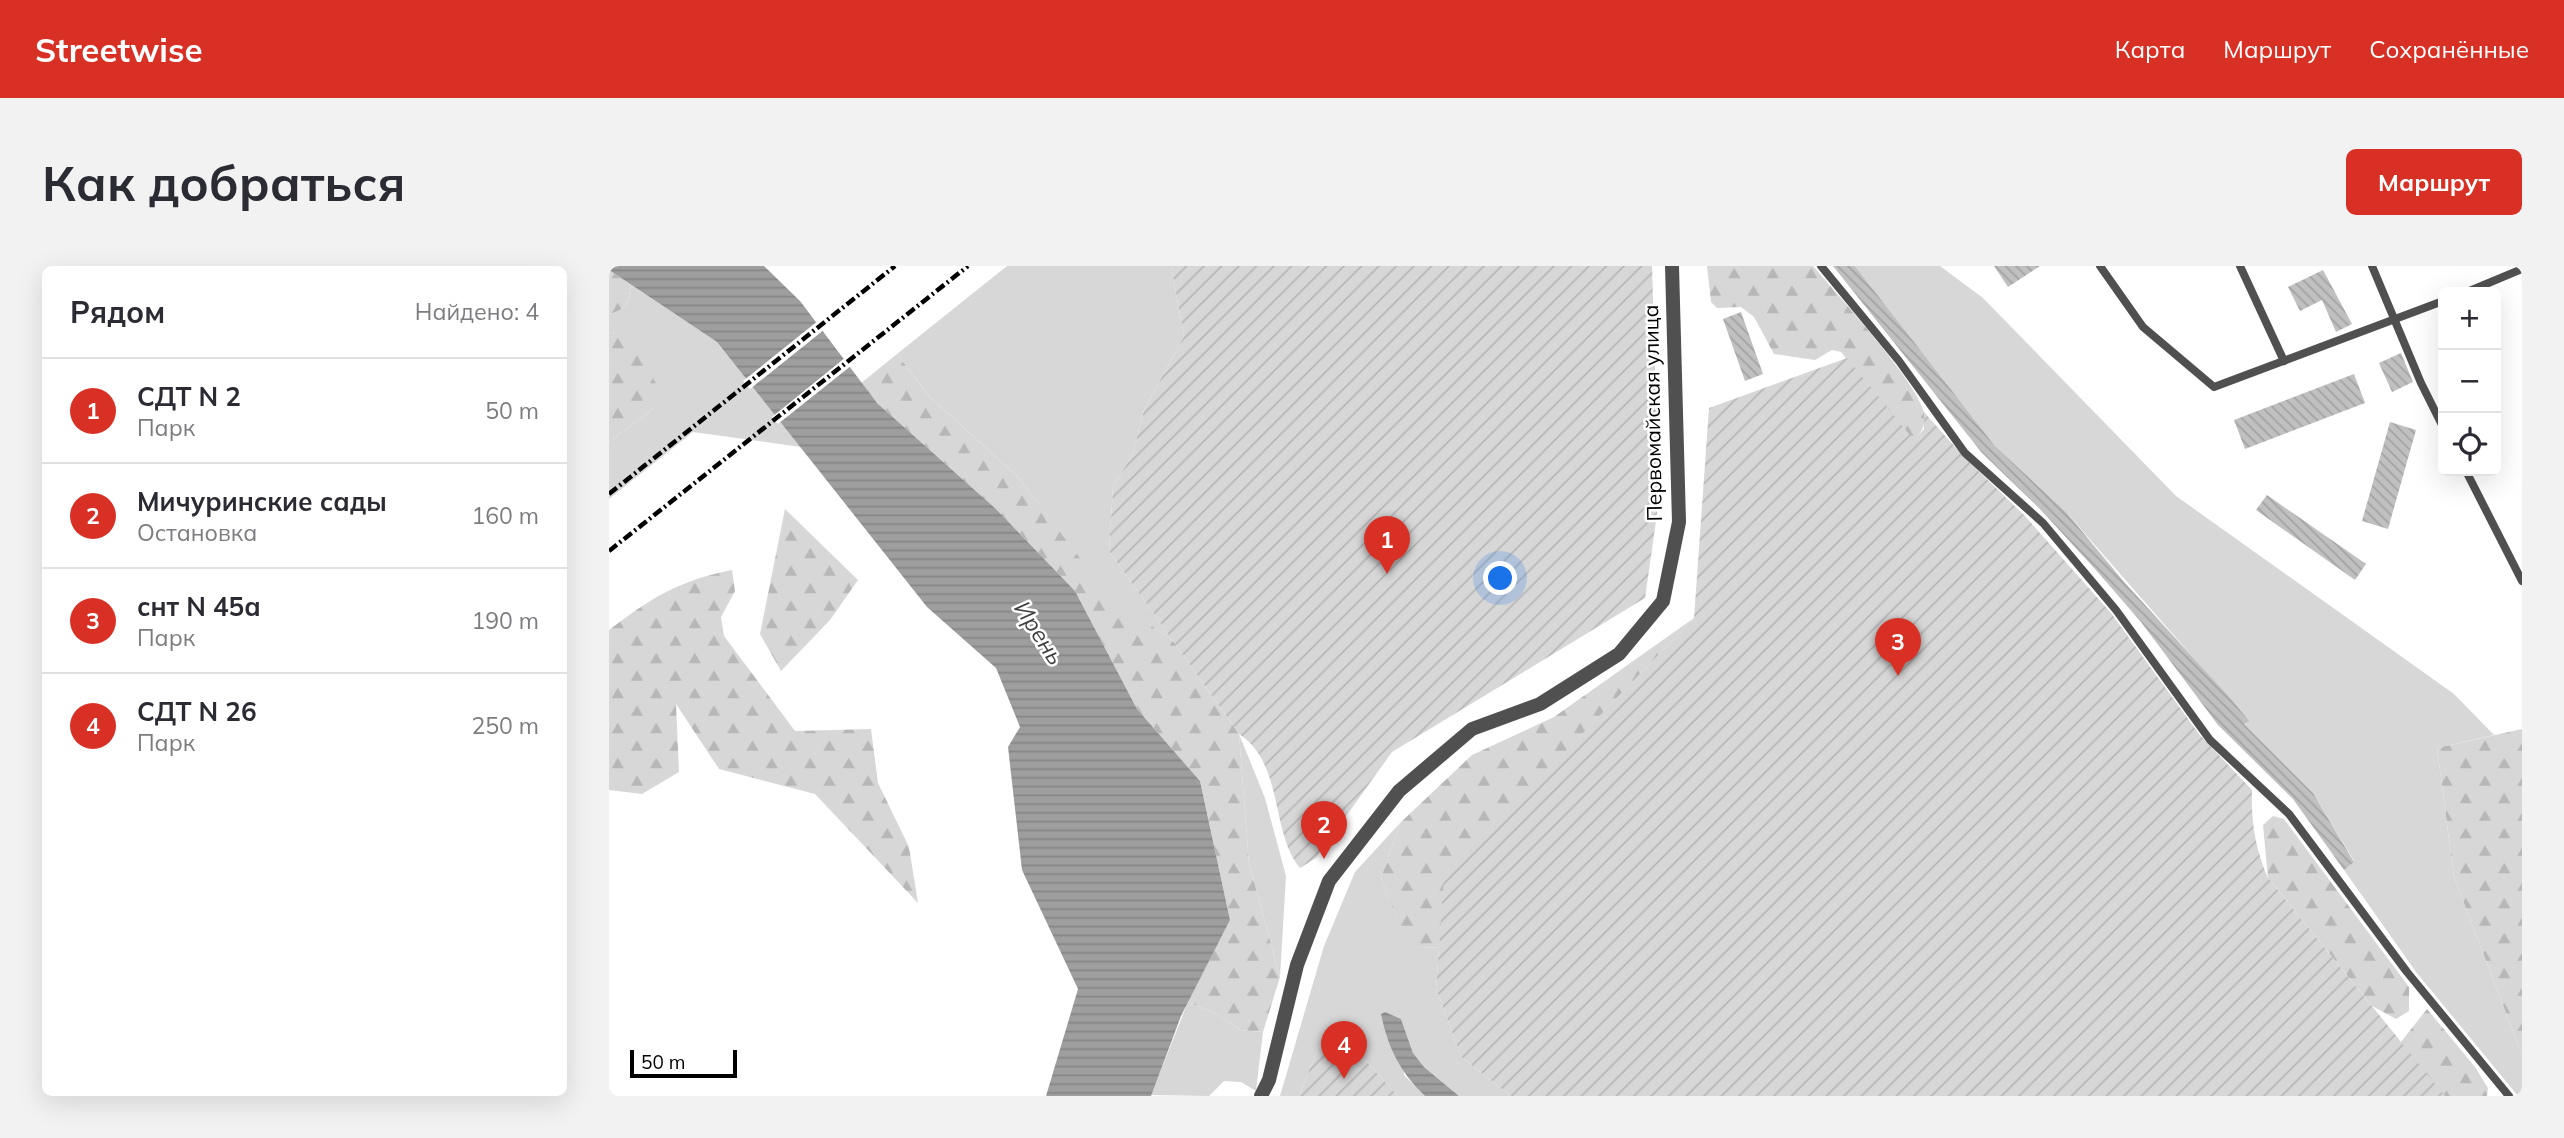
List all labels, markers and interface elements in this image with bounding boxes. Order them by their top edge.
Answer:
text: Streetwise [35,29,203,70]
text: Карта [2115,34,2185,64]
text: Маршрут [2223,34,2331,64]
text: Сохранённые [2369,34,2529,64]
button: Маршрут [2346,149,2522,215]
text: Как добраться [42,152,405,213]
map controls [2438,287,2501,476]
button: + [2438,287,2501,350]
text: Рядом [70,293,165,331]
text: Найдено: 4 [415,297,539,326]
street label: Первомайская улица [1637,304,1667,522]
button: − [2438,350,2501,413]
text: СДТ N 2 [137,380,241,413]
text: 1 [86,396,100,425]
text: 50 m [485,396,539,425]
text: Парк [137,413,195,442]
button: locate [2438,413,2501,476]
text: Мичуринские сады [137,485,387,518]
text: 2 [86,501,100,530]
text: 160 m [471,501,539,530]
pin: 1 [1364,516,1410,574]
text: Остановка [137,518,257,547]
your location [1483,561,1517,595]
text: снт N 45а [137,590,261,623]
water label: Ирень [1008,595,1071,670]
text: 3 [86,606,100,635]
text: 190 m [471,606,539,635]
pin: 3 [1875,618,1921,676]
text: Парк [137,623,195,652]
text: СДТ N 26 [137,695,257,728]
text: 4 [86,711,100,740]
text: 250 m [471,711,539,740]
text: Парк [137,728,195,757]
pin: 2 [1301,801,1347,859]
pin: 4 [1321,1021,1367,1079]
scale bar [630,1047,737,1079]
text: 50 m [641,1050,685,1074]

